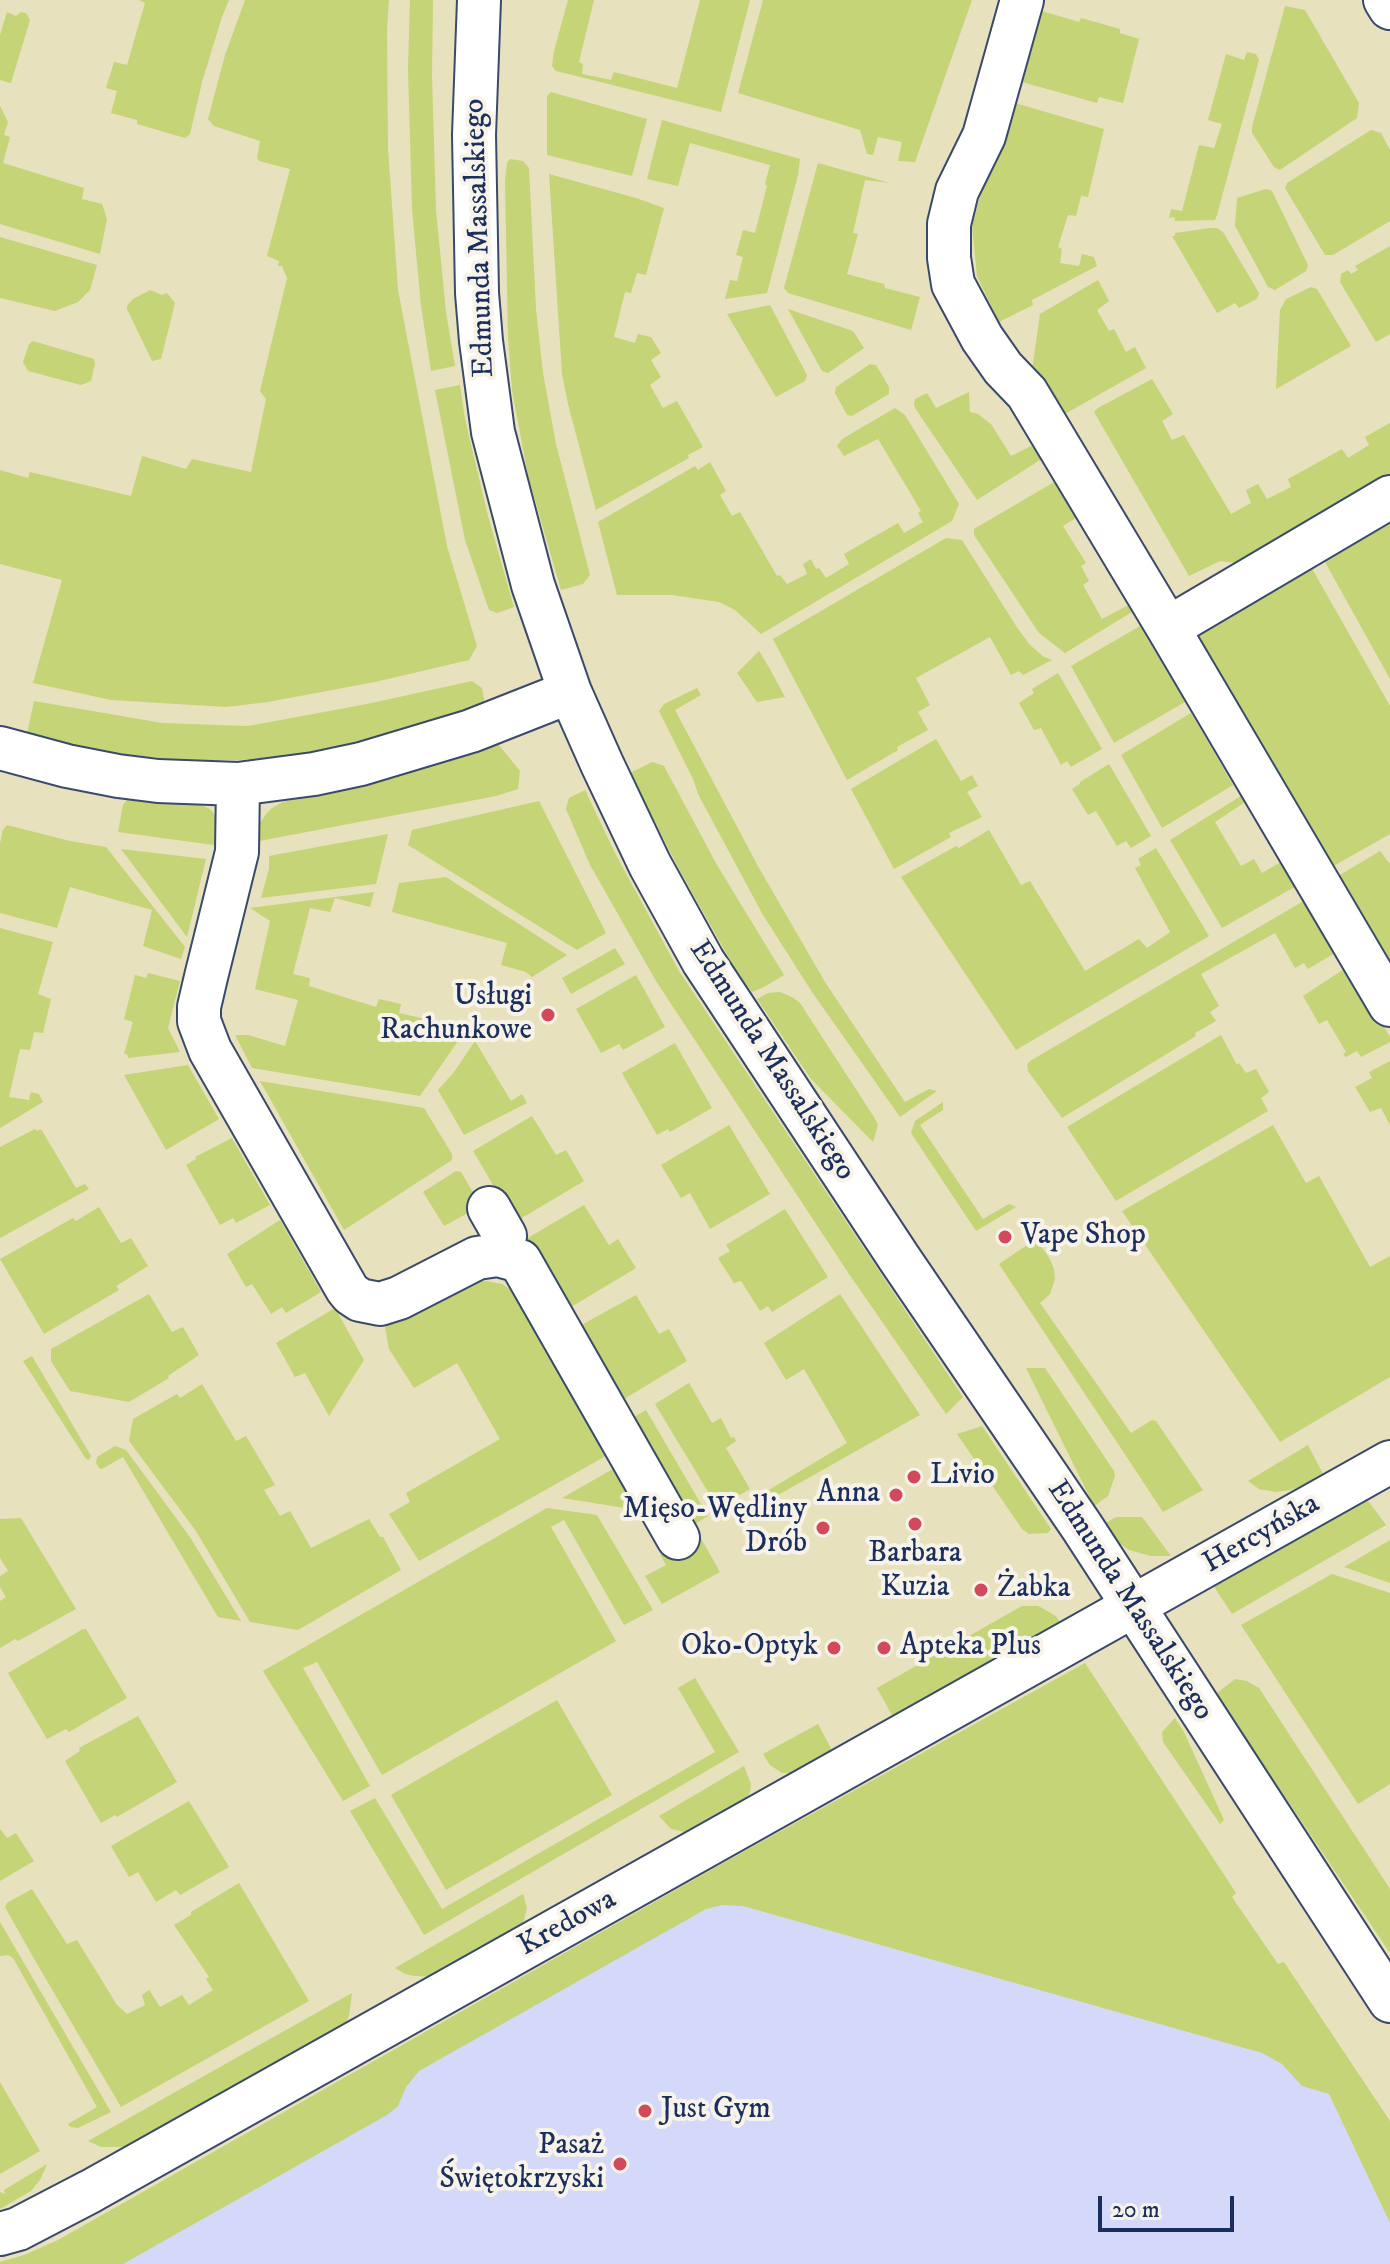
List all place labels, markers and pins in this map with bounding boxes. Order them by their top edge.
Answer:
place label: Usługi Rachunkowe [380,980,532,1050]
marker: Usługi Rachunkowe [539,1006,557,1024]
place label: Vape Shop [1021,1219,1146,1255]
marker: Vape Shop [996,1228,1014,1246]
place label: Livio [930,1459,995,1495]
marker: Livio [905,1468,923,1486]
place label: Anna [817,1477,880,1513]
marker: Anna [887,1486,905,1504]
place label: Mięso-Wędliny Drób [623,1493,807,1564]
marker: Barbara Kuzia [906,1515,924,1533]
marker: Mięso-Wędliny Drób [814,1519,832,1537]
place label: Barbara Kuzia [868,1537,962,1608]
place label: Żabka [997,1572,1071,1608]
marker: Żabka [972,1581,990,1599]
place label: Oko-Optyk [681,1630,818,1666]
place label: Apteka Plus [900,1630,1041,1666]
marker: Oko-Optyk [825,1639,843,1657]
marker: Apteka Plus [875,1639,893,1657]
place label: Just Gym [661,2093,771,2129]
marker: Just Gym [636,2102,654,2120]
place label: Pasaż Świętokrzyski [439,2129,604,2200]
marker: Pasaż Świętokrzyski [611,2155,629,2173]

